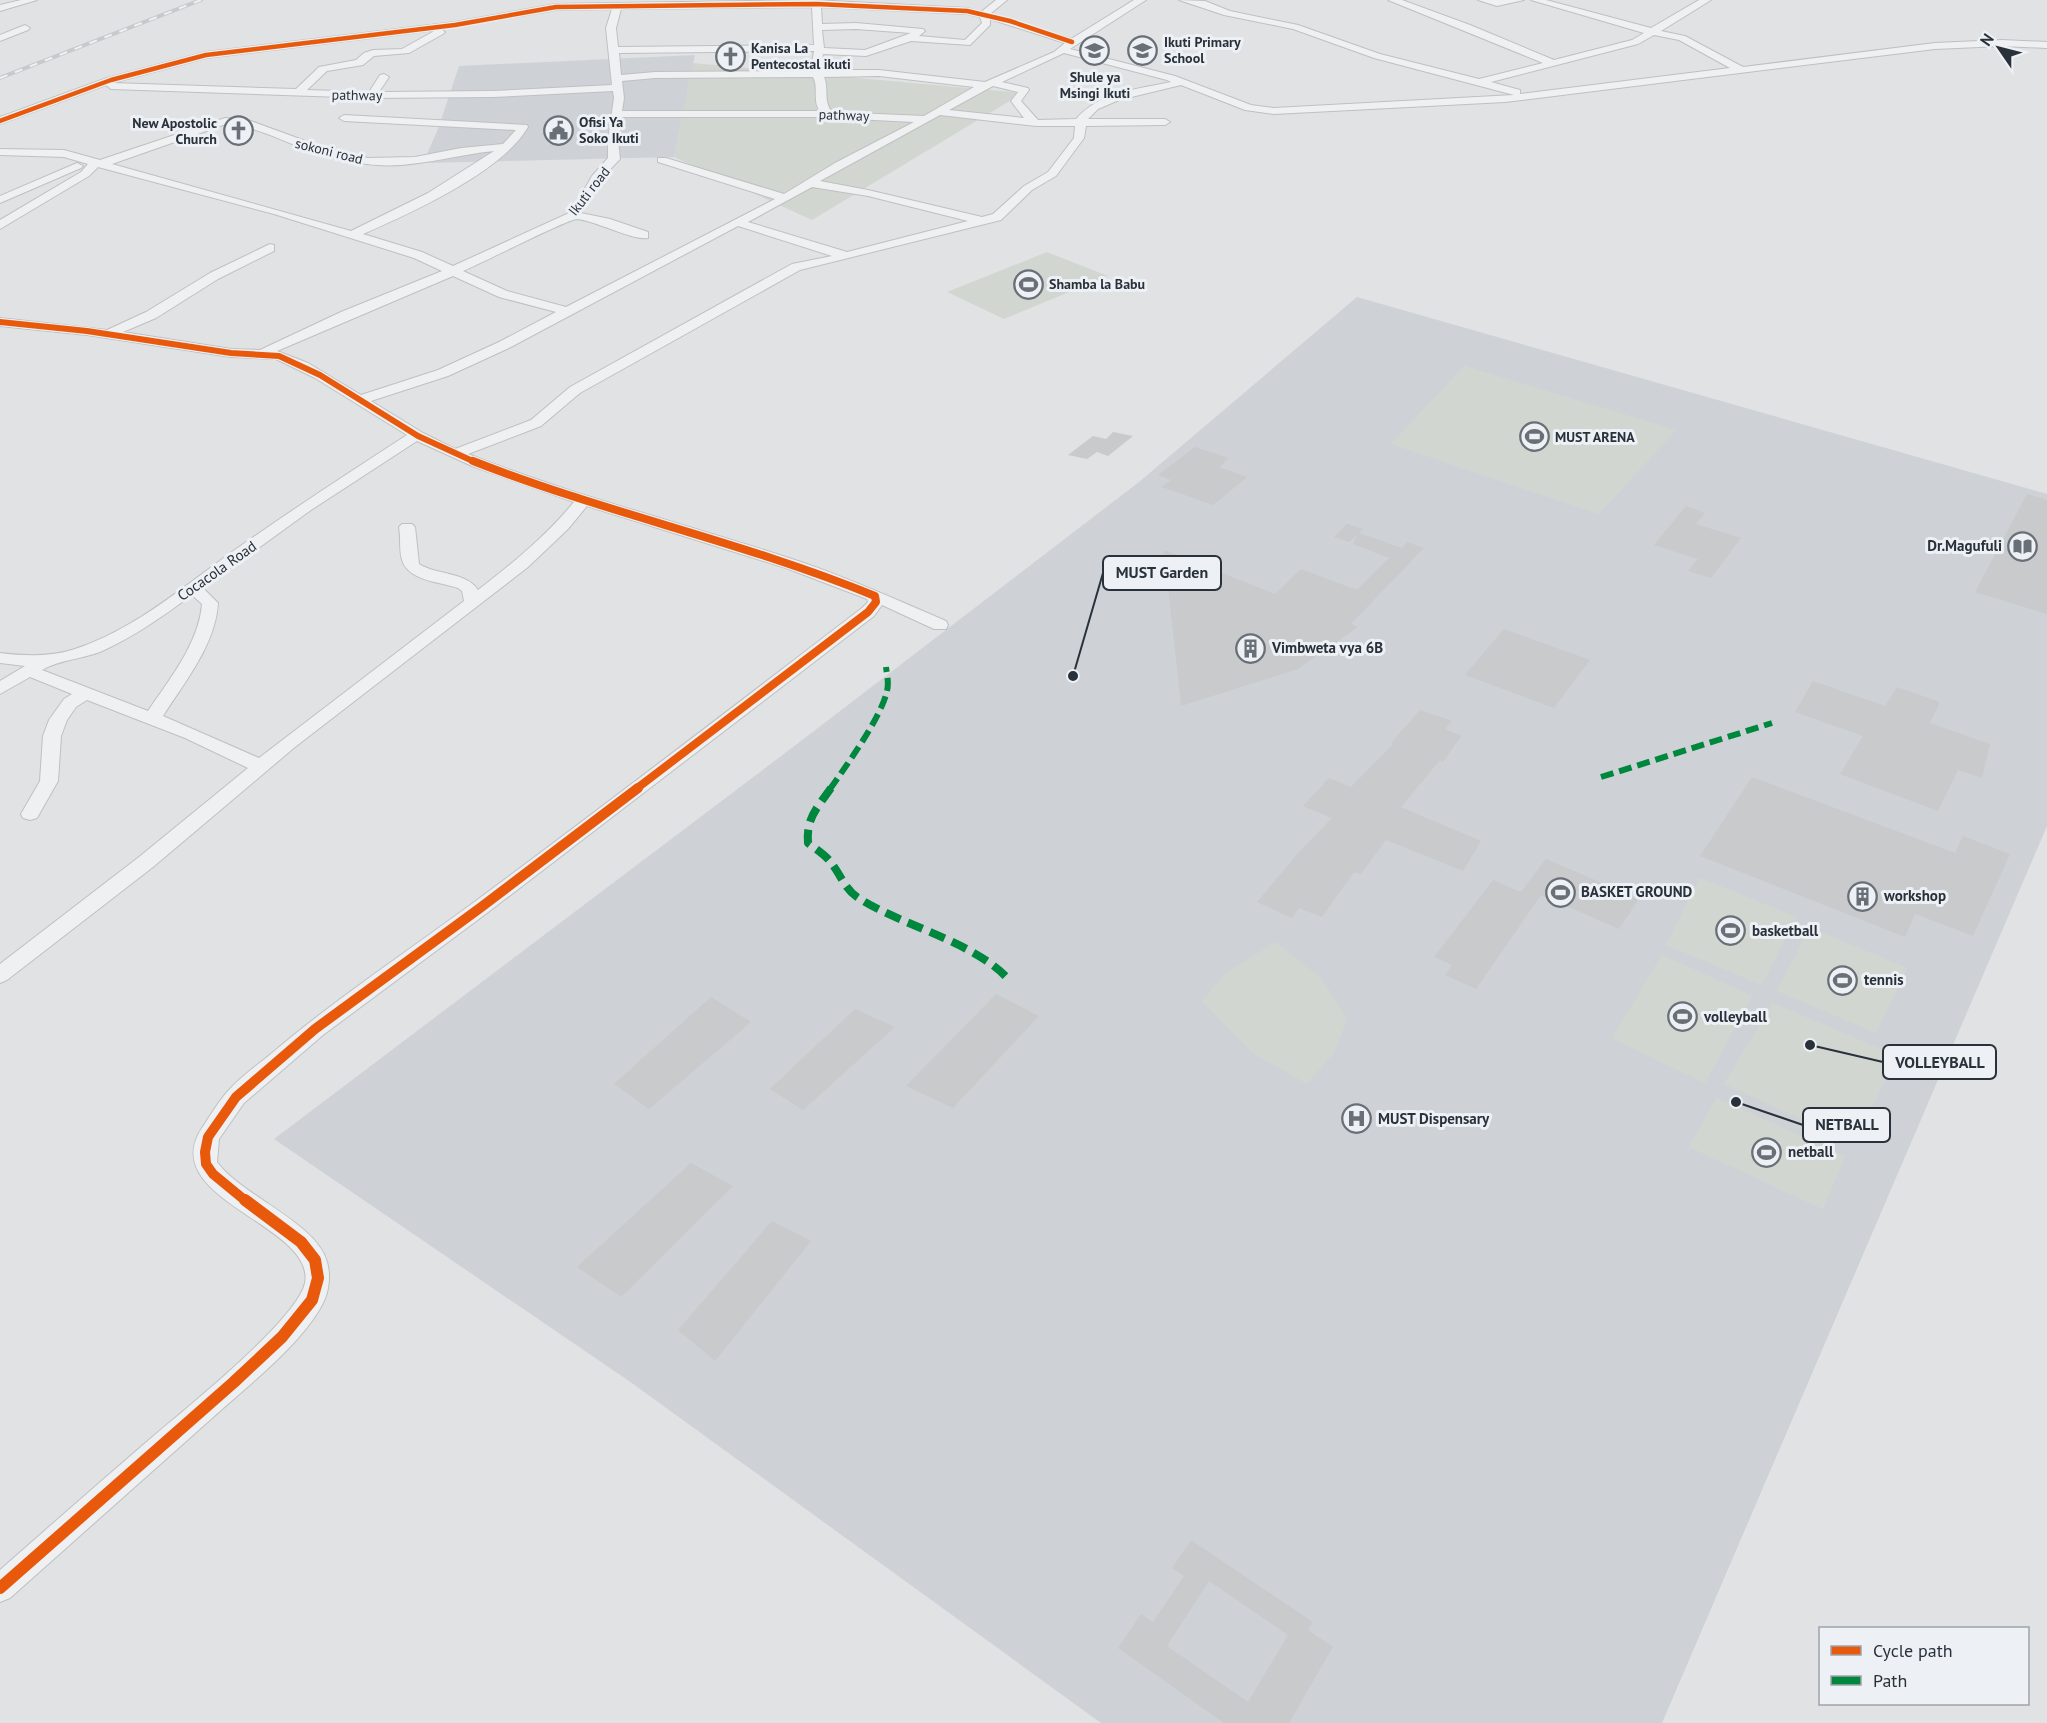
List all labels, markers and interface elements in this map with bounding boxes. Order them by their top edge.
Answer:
north arrow [1969,18,2029,78]
text: N [1976,29,1998,49]
place label: Ikuti Primary School [1164,33,1241,67]
school or university icon: Shule ya Msingi Ikuti [1079,34,1111,66]
school or university icon: Ikuti Primary School [1127,34,1159,66]
place label: Kanisa La Pentecostal ikuti [751,39,851,73]
church icon: Kanisa La Pentecostal ikuti [714,40,746,72]
place label: Shule ya Msingi Ikuti [1060,68,1130,102]
street label: pathway [332,86,383,104]
street label: pathway [818,105,870,125]
place label: Ofisi Ya Soko Ikuti [579,113,639,147]
place label: New Apostolic Church [132,114,217,148]
public building icon: Ofisi Ya Soko Ikuti [542,114,574,146]
church icon: New Apostolic Church [222,115,254,147]
street label: sokoni road [293,134,365,168]
street label: Ikuti road [564,163,614,219]
sports icon: Shamba la Babu [1012,268,1044,300]
place label: Shamba la Babu [1049,275,1145,293]
sports icon: MUST ARENA [1518,421,1550,453]
place label: MUST ARENA [1555,428,1635,446]
library icon: Dr.Magufuli [2007,530,2039,562]
street label: Cocacola Road [173,536,260,605]
place label: Dr.Magufuli [1927,536,2002,555]
callout: MUST Garden [1103,556,1221,590]
text: MUST Garden [1116,562,1208,582]
building icon: Vimbweta vya 6B [1235,632,1267,664]
place label: Vimbweta vya 6B [1271,638,1383,657]
sports icon: BASKET GROUND [1544,876,1576,908]
building icon: workshop [1847,880,1879,912]
place label: BASKET GROUND [1581,882,1693,901]
place label: workshop [1883,886,1946,905]
sports icon: basketball [1715,915,1747,947]
place label: basketball [1752,921,1819,940]
sports icon: tennis [1827,964,1859,996]
place label: tennis [1864,970,1904,989]
sports icon: volleyball [1667,1001,1699,1033]
place label: volleyball [1703,1007,1767,1026]
callout: VOLLEYBALL [1883,1045,1996,1079]
text: VOLLEYBALL [1894,1052,1986,1072]
hospital icon: MUST Dispensary [1341,1103,1373,1135]
callout: NETBALL [1803,1108,1890,1142]
place label: MUST Dispensary [1378,1109,1490,1128]
text: NETBALL [1815,1114,1880,1134]
sports icon: netball [1751,1136,1783,1168]
place label: netball [1788,1142,1834,1161]
legend [1819,1627,2029,1705]
text: Cycle path [1873,1639,1953,1662]
text: Path [1873,1669,1907,1692]

